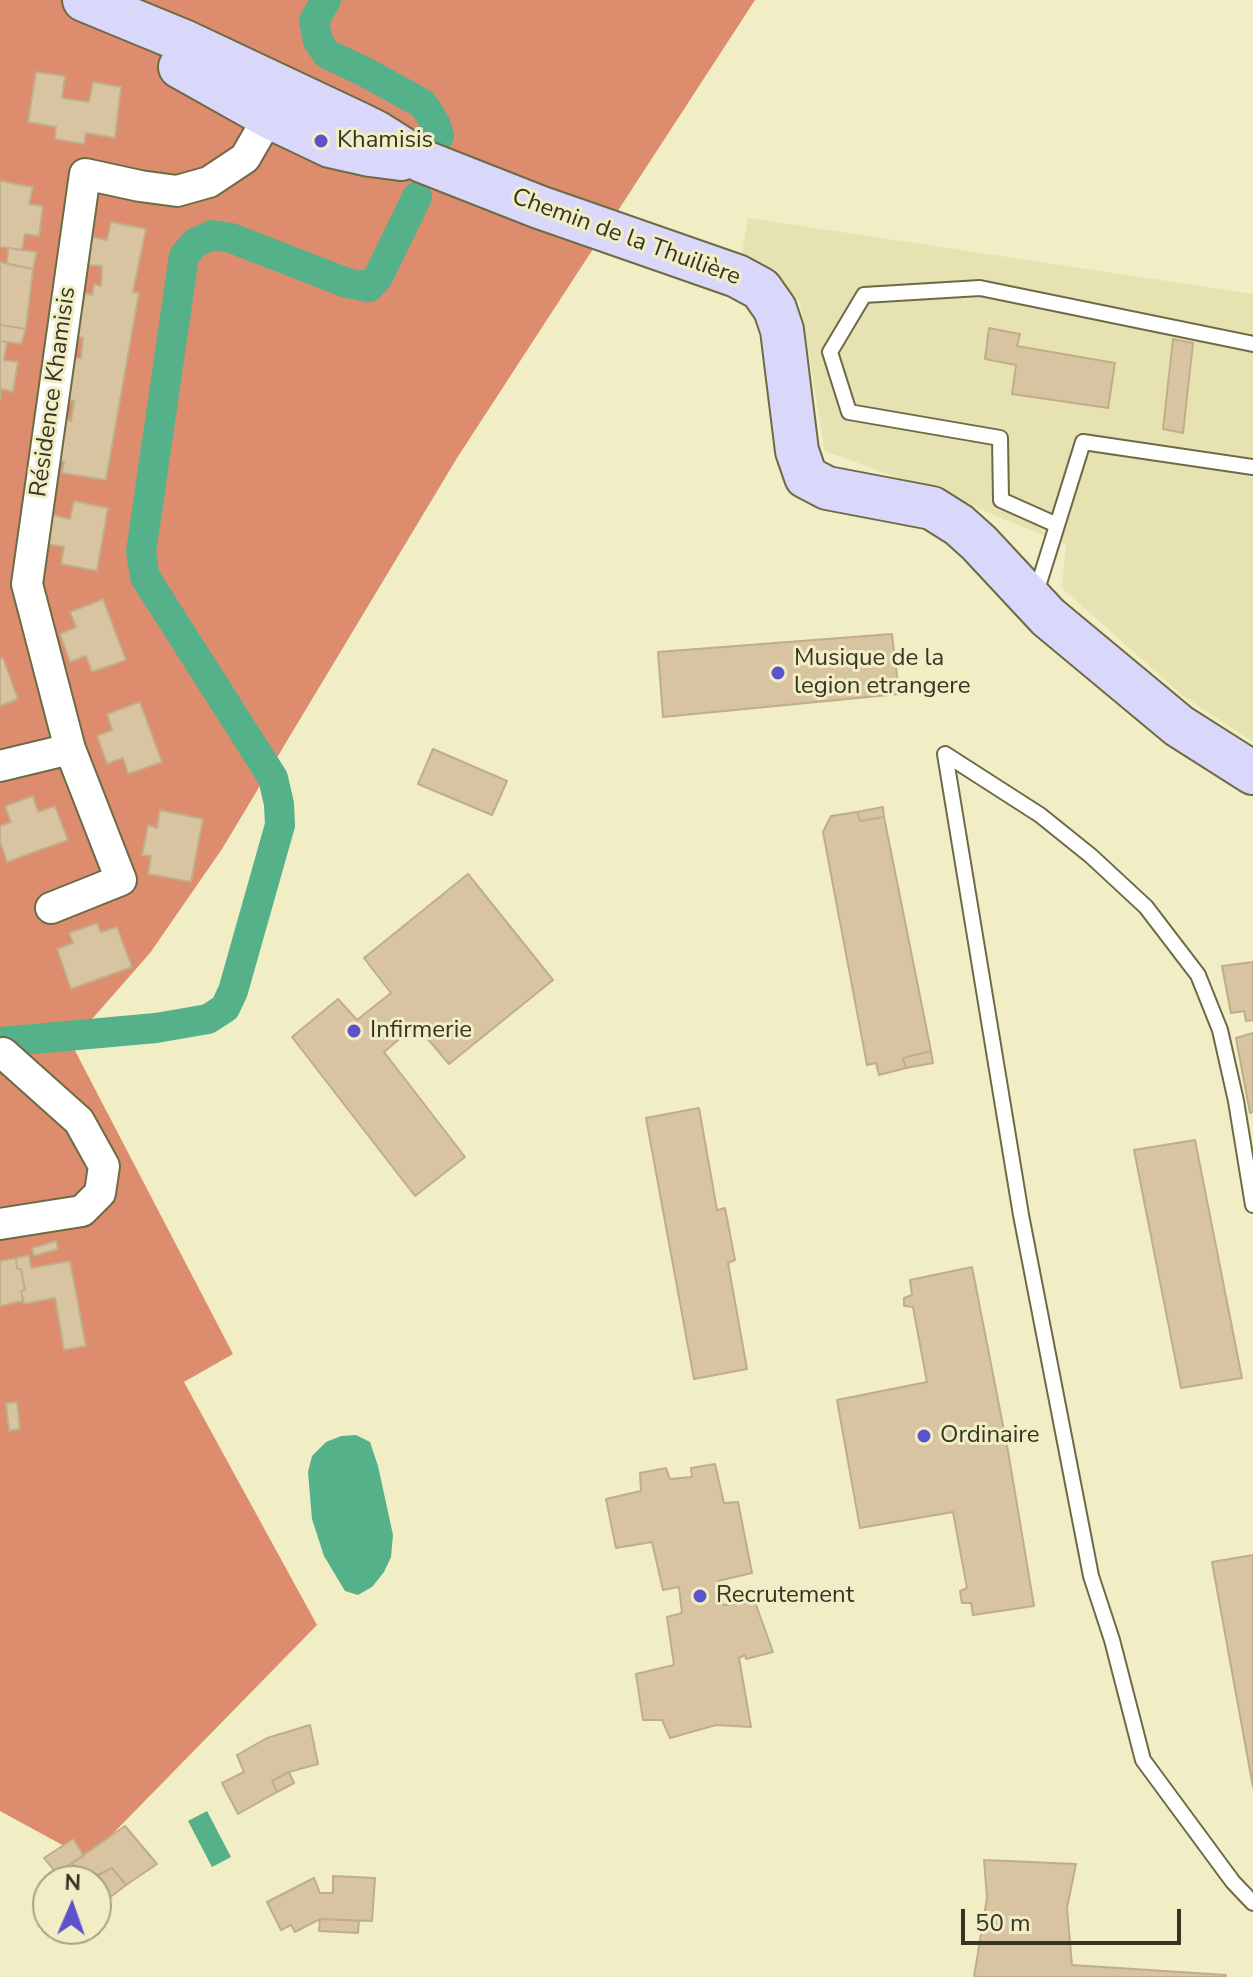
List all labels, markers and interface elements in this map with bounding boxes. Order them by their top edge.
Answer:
place label: Khamisis [337,127,433,155]
marker: Khamisis [312,132,330,150]
street label: Chemin de la Thuilière [508,183,744,293]
street label: Résidence Khamisis [25,285,83,499]
place label: Musique de la legion etrangere [794,645,971,701]
marker: Musique de la legion etrangere [769,664,787,682]
place label: Infirmerie [370,1017,472,1045]
marker: Infirmerie [345,1022,363,1040]
place label: Ordinaire [940,1422,1040,1450]
marker: Ordinaire [915,1427,933,1445]
place label: Recrutement [716,1582,854,1610]
marker: Recrutement [691,1587,709,1605]
north arrow [32,1865,112,1945]
text: N [64,1868,82,1898]
scale bar [965,1893,1185,1943]
text: 50 m [975,1907,1031,1939]

